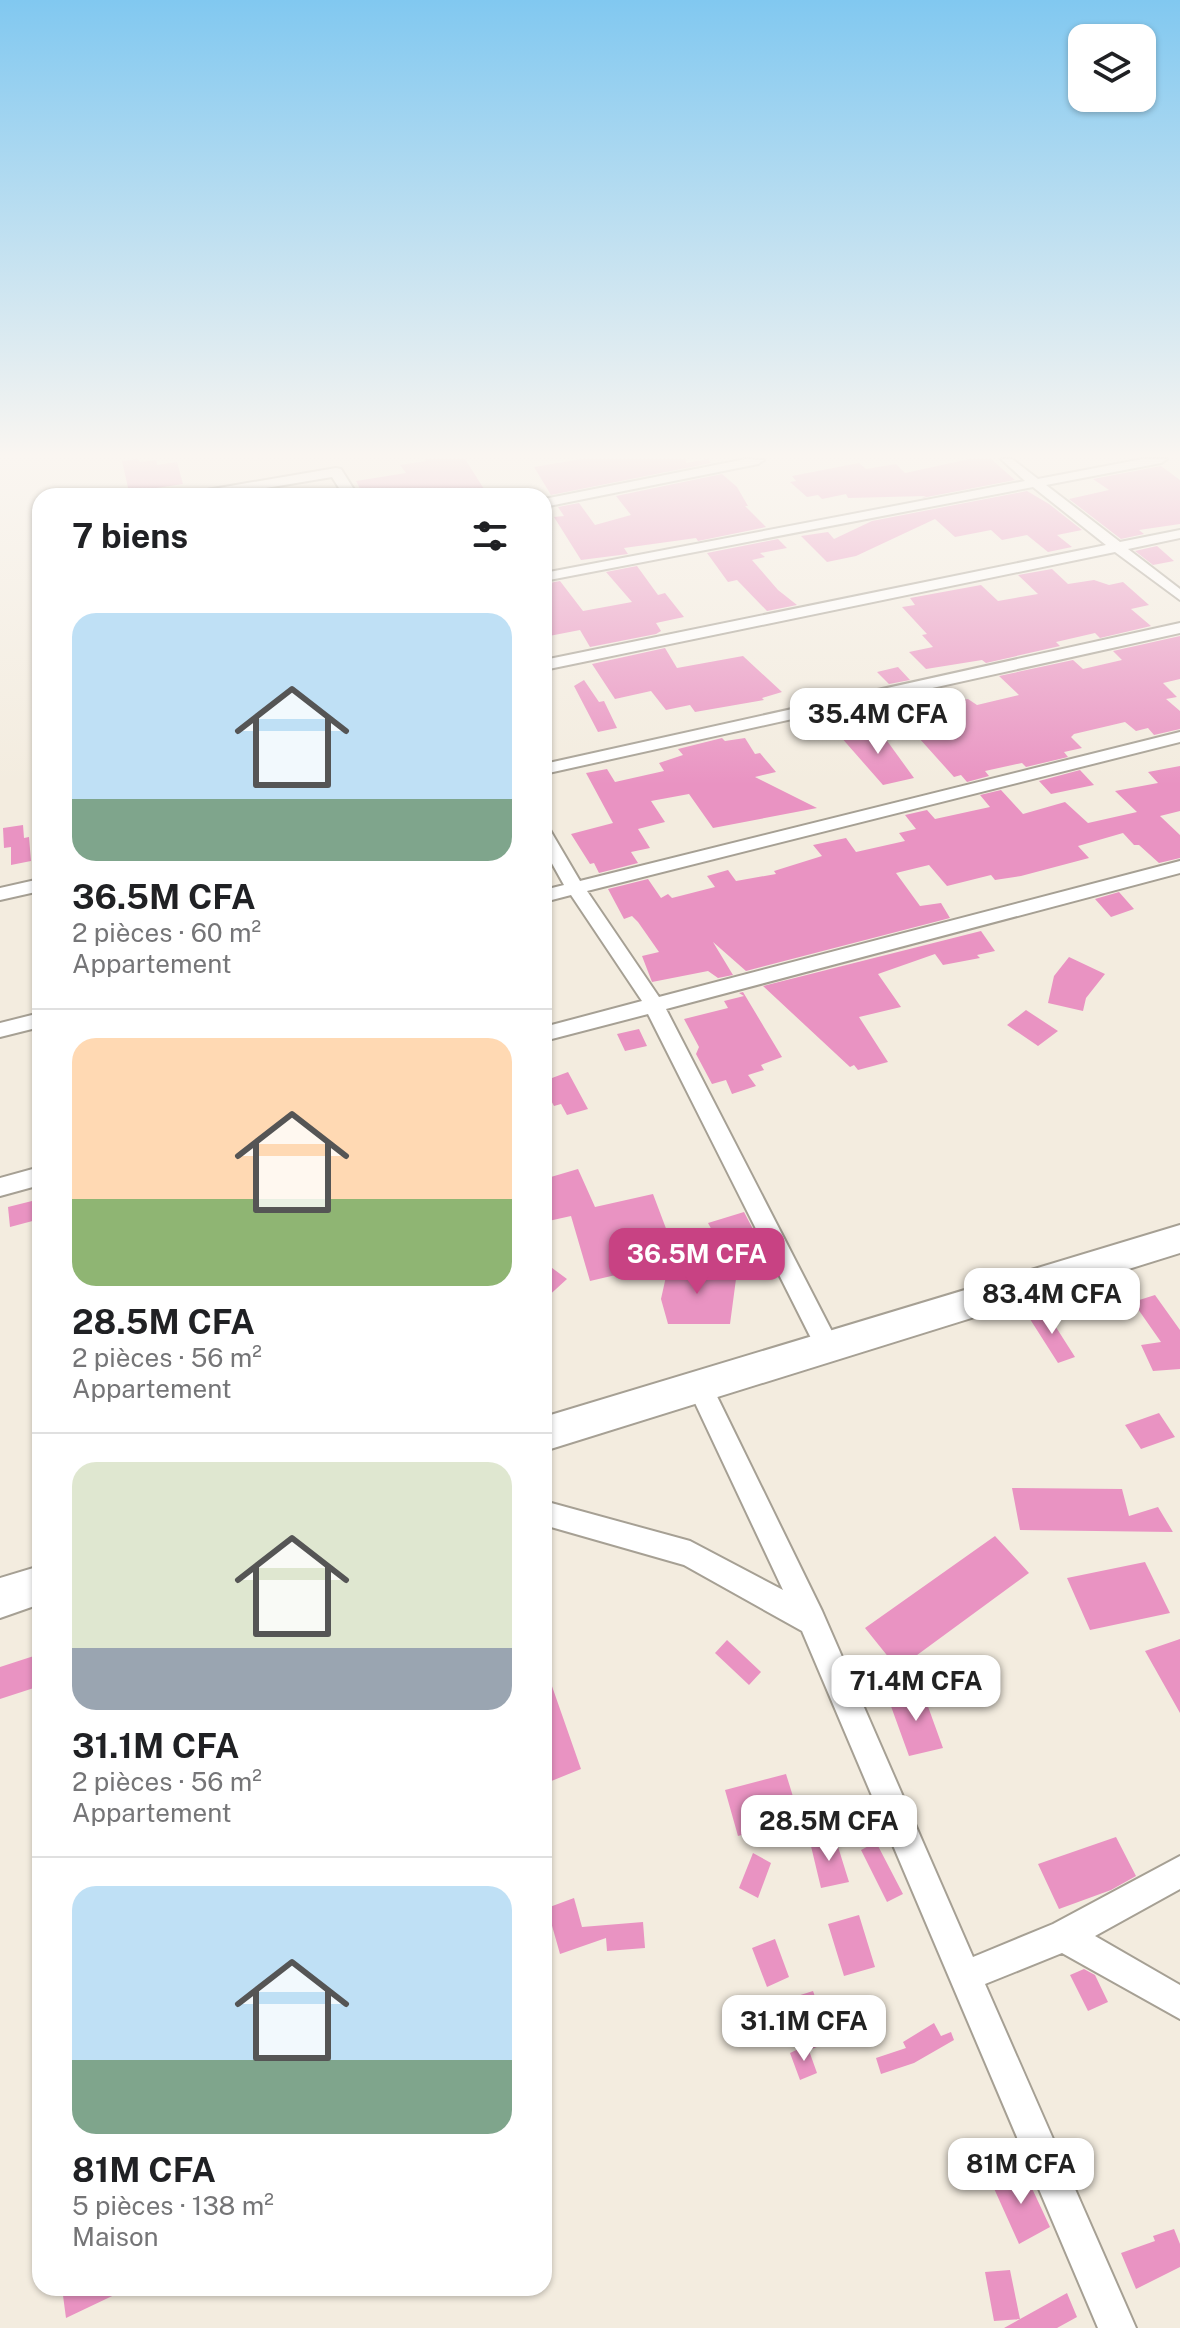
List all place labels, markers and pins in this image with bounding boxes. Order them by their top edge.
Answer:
pin: 35.4M CFA [786,688,970,756]
pin: 36.5M CFA [605,1228,789,1296]
pin: 83.4M CFA [960,1268,1144,1336]
pin: 71.4M CFA [824,1655,1008,1723]
pin: 28.5M CFA [737,1795,921,1863]
pin: 31.1M CFA [712,1995,896,2063]
pin: 81M CFA [947,2138,1095,2206]

